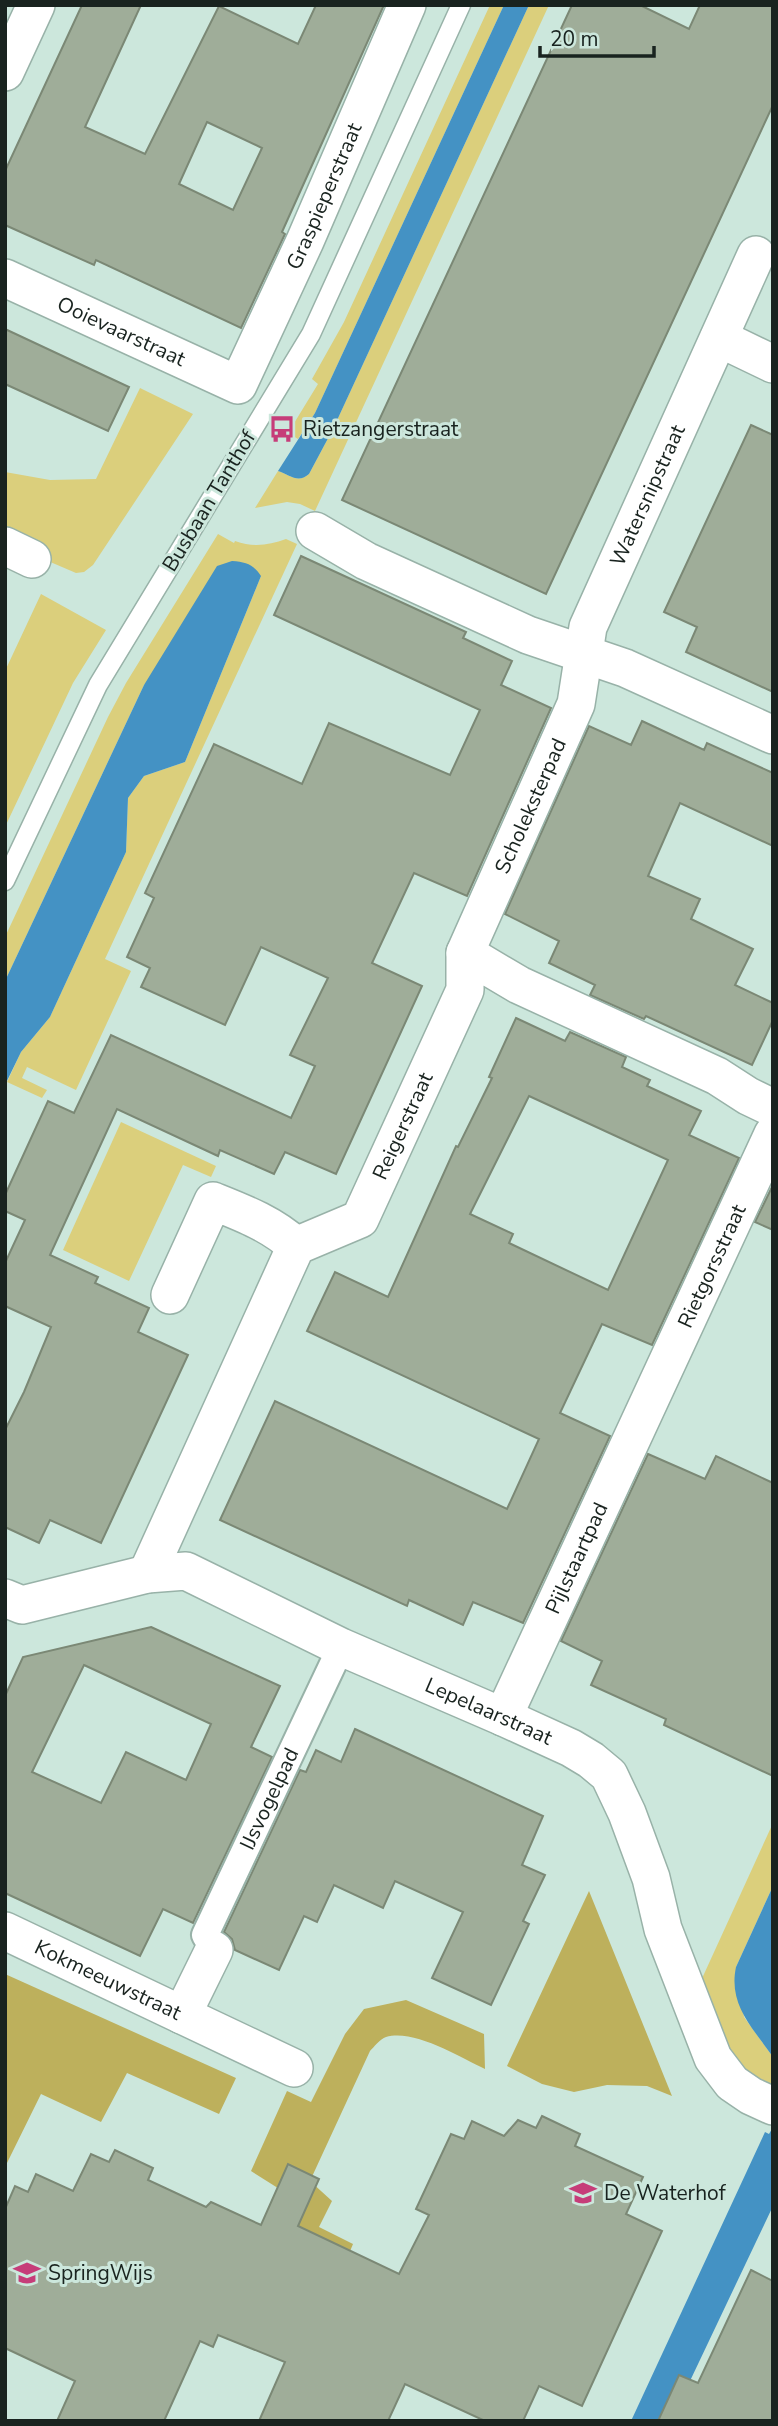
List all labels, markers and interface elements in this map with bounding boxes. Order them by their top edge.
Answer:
scale bar [540,14,654,58]
text: 20 m [550,25,599,53]
street label: Graspieperstraat [280,118,369,274]
street label: Ooievaarstraat [53,290,191,373]
bus stop icon: Rietzangerstraat [267,414,297,444]
place label: Rietzangerstraat [303,415,459,443]
street label: Watersnipstraat [603,420,692,571]
street label: Busbaan Tanthof [156,424,263,577]
street label: Scholeksterpad [488,734,573,878]
street label: Reigerstraat [366,1067,440,1184]
street label: Rietgorsstraat [671,1199,753,1332]
street label: Pijlstaartpad [539,1498,614,1619]
street label: Lepelaarstraat [421,1671,557,1752]
street label: IJsvogelpad [233,1743,305,1855]
street label: Kokmeeuwstraat [30,1933,186,2027]
school or university icon: De Waterhof [568,2178,598,2208]
place label: De Waterhof [604,2179,727,2207]
school or university icon: SpringWijs [12,2258,42,2288]
place label: SpringWijs [48,2259,153,2287]

